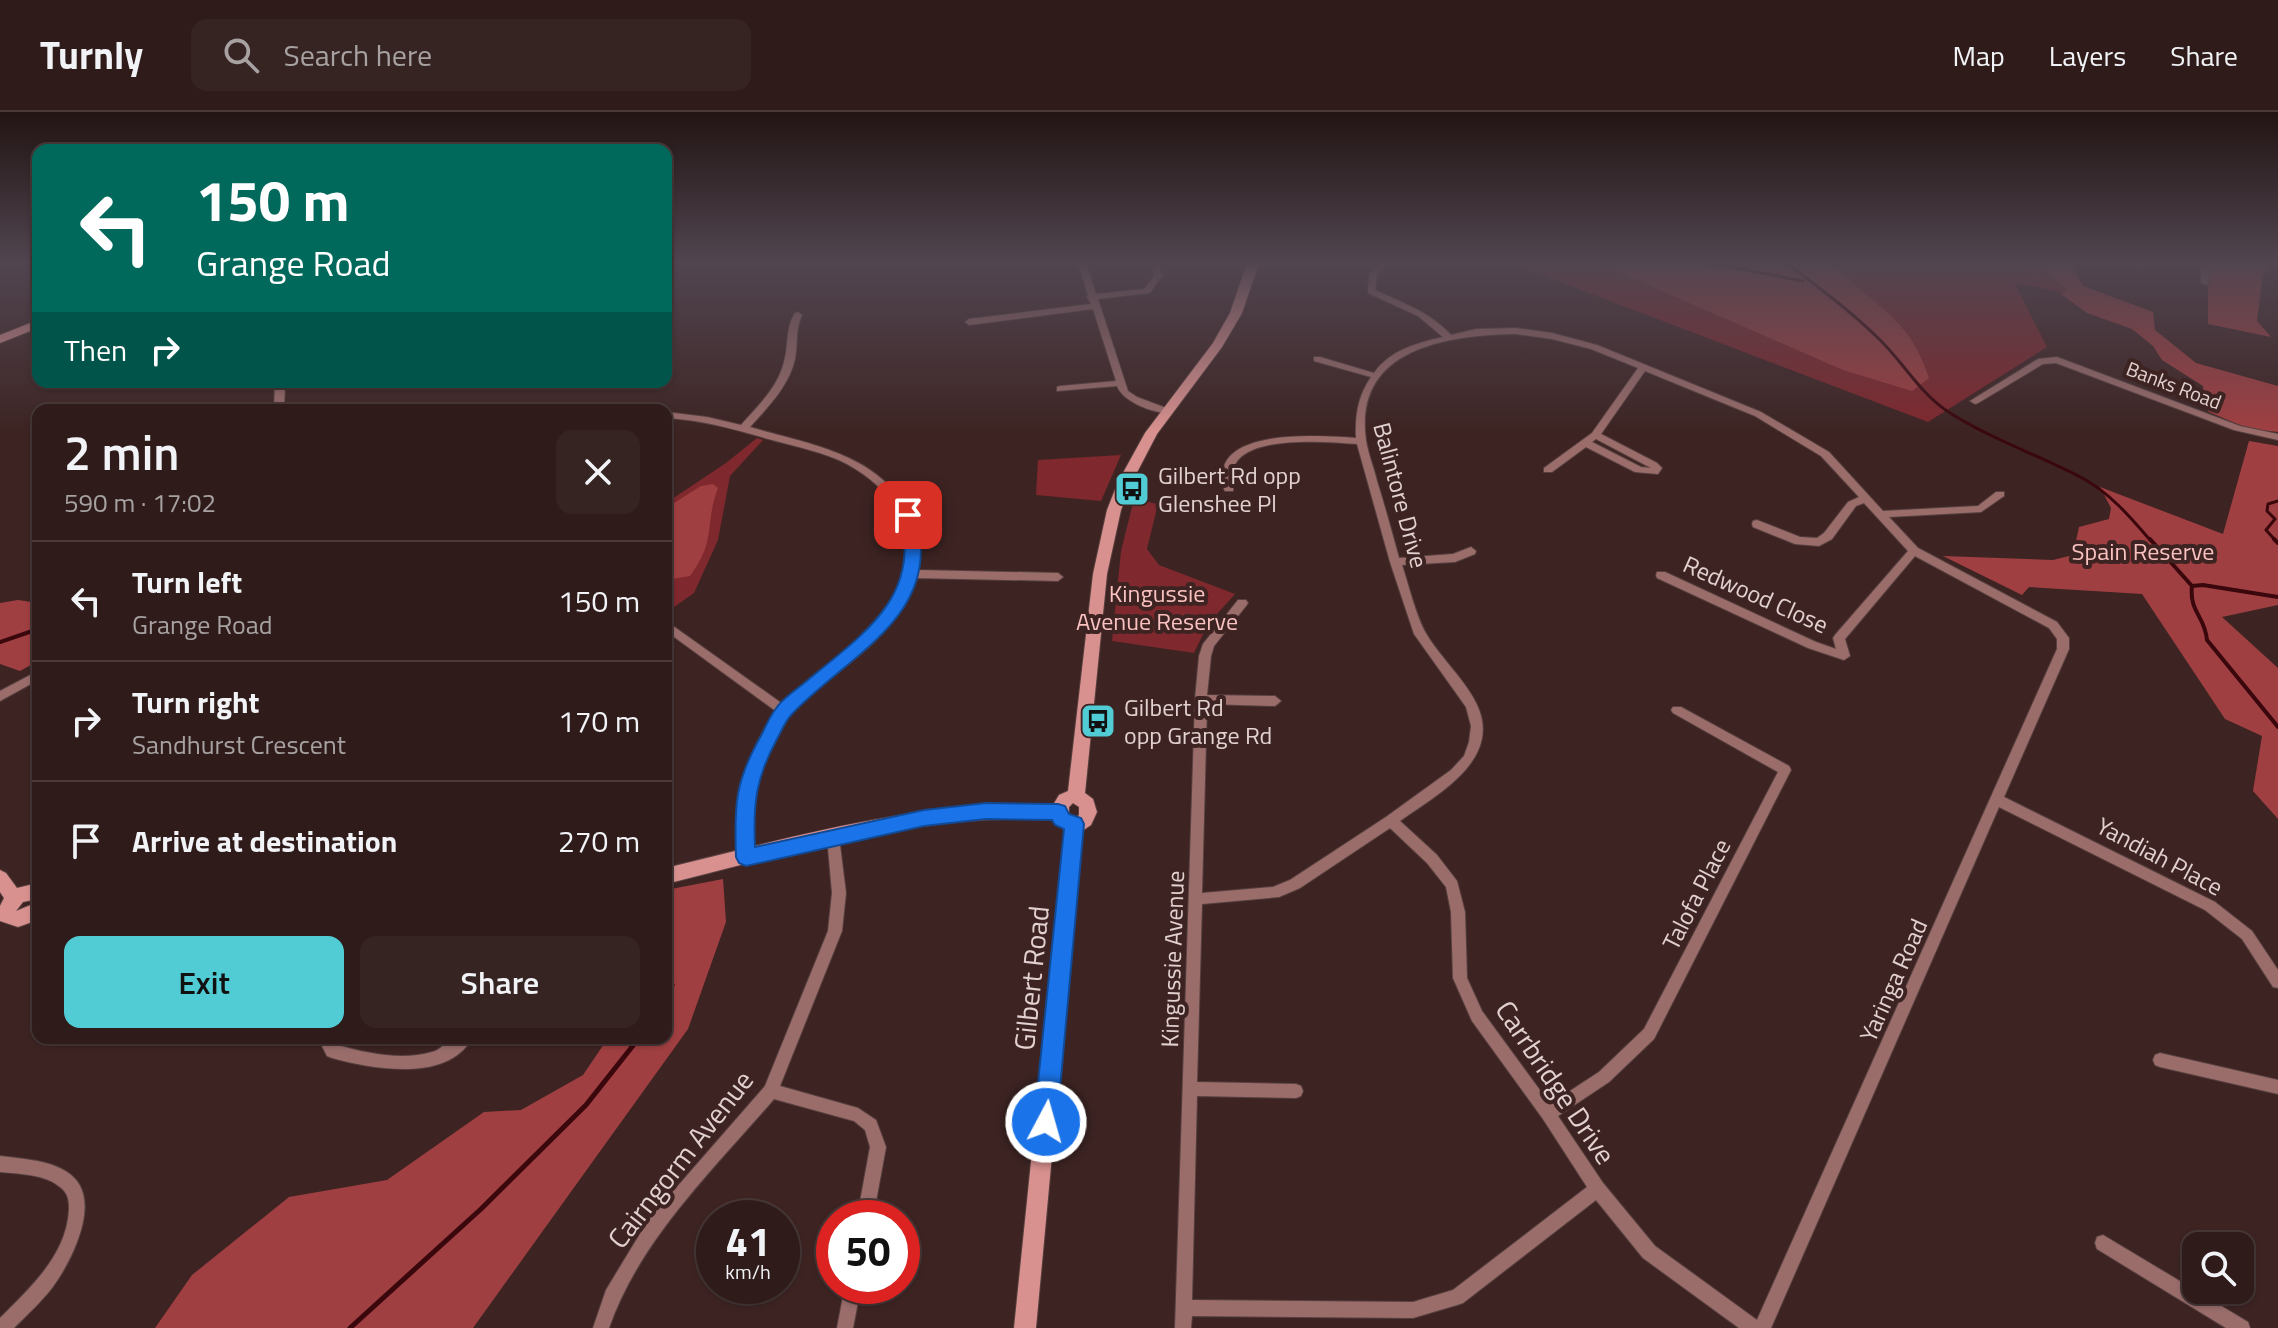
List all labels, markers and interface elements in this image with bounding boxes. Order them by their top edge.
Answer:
search box [191,19,751,91]
text: Turnly [40,26,143,84]
text: Search here [283,32,432,78]
icon: search [219,33,263,77]
text: Map [1952,34,2005,77]
text: Layers [2049,34,2126,77]
text: Share [2170,34,2238,77]
text: 150 m [196,158,349,243]
icon: left [64,176,168,280]
text: Grange Road [196,235,391,290]
text: Then [64,327,127,373]
icon: right [143,328,187,372]
street label: Banks Road [2122,353,2226,417]
text: 2 min [64,416,179,489]
street label: Balintore Drive [1364,418,1438,572]
button: close [556,430,640,514]
place label: Gilbert Rd opp Glenshee Pl [1158,457,1301,521]
bus stop icon: Gilbert Rd opp Glenshee Pl [1113,470,1151,508]
pin [874,481,942,549]
text: 590 m · 17:02 [64,483,216,522]
icon: arrive [886,493,930,537]
park label: Spain Reserve [2072,533,2214,569]
street label: Redwood Close [1678,546,1834,642]
text: Turn left [132,559,242,605]
park label: Kingussie Avenue Reserve [1076,575,1238,639]
text: 150 m [558,578,640,624]
icon: left [64,579,108,623]
text: Grange Road [132,605,273,644]
text: Turn right [132,679,260,725]
place label: Gilbert Rd opp Grange Rd [1124,689,1272,753]
text: 170 m [558,698,640,744]
icon: right [64,699,108,743]
bus stop icon: Gilbert Rd opp Grange Rd [1079,702,1117,740]
text: Sandhurst Crescent [132,725,346,764]
street label: Yandiah Place [2090,808,2230,904]
text: Arrive at destination [132,818,397,864]
text: 270 m [558,818,640,864]
icon: arrive [64,819,108,863]
street label: Talofa Place [1653,832,1739,956]
street label: Kingussie Avenue [1151,870,1193,1048]
street label: Gilbert Road [1002,904,1060,1052]
street label: Yaringa Road [1850,913,1936,1047]
button: Exit [64,936,344,1028]
button: Share [360,936,640,1028]
street label: Carrbridge Drive [1485,991,1627,1173]
street label: Cairngorm Avenue [597,1061,763,1257]
position arrow [1004,1080,1088,1164]
speed limit sign: 50 [816,1200,920,1304]
text: 41 [726,1211,770,1272]
map controls [2182,1232,2254,1304]
button: search [2182,1232,2254,1304]
text: km/h [725,1256,771,1287]

